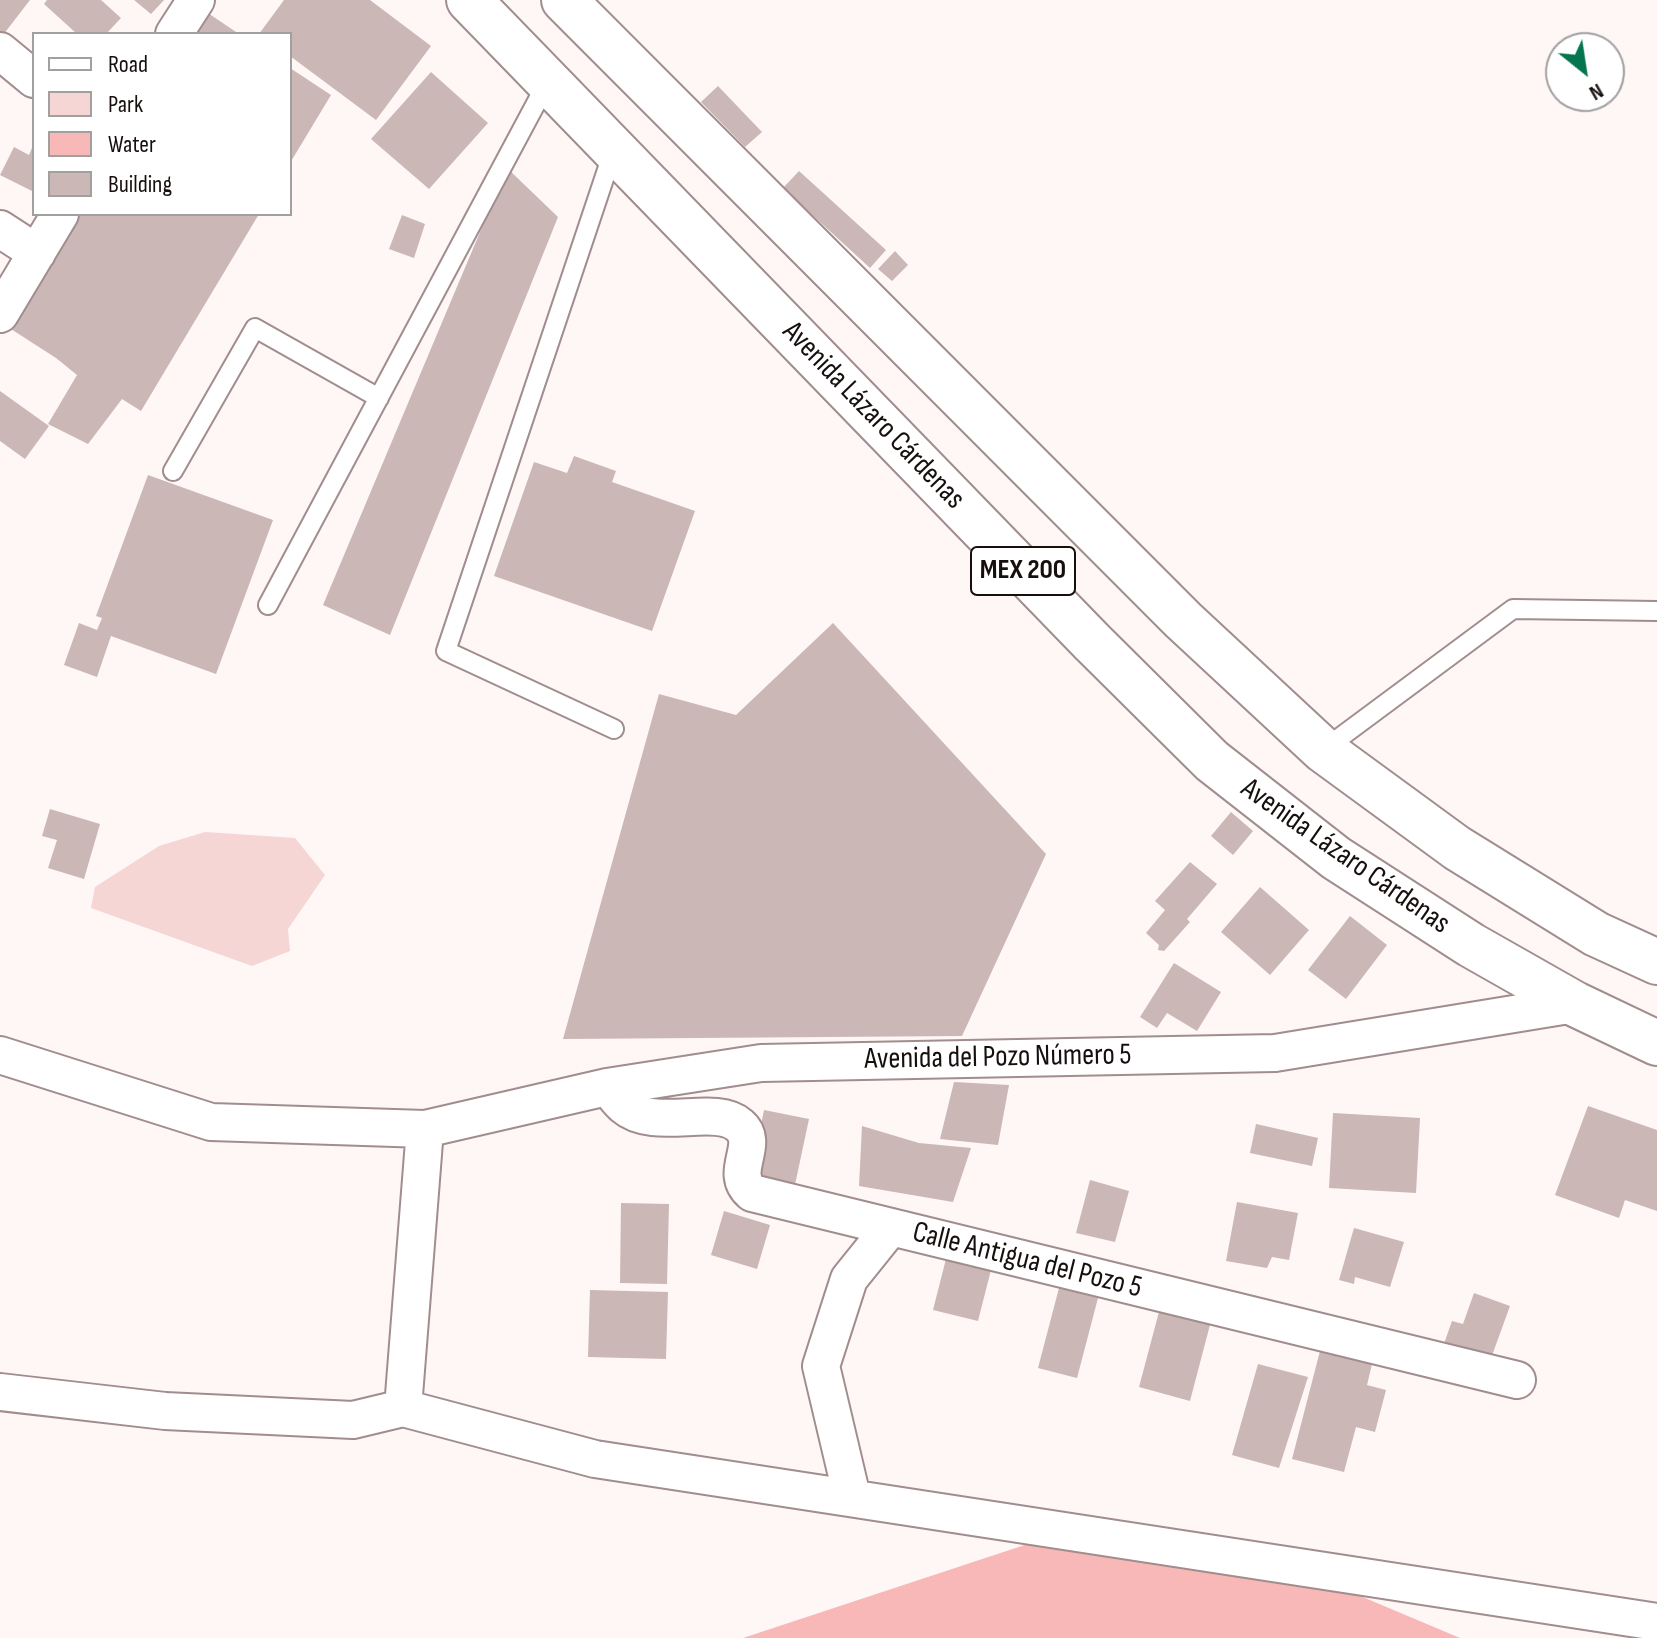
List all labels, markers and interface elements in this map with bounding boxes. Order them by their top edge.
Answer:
legend [32,32,292,216]
north arrow [1545,32,1625,112]
text: Road [108,50,148,79]
text: N [1584,77,1608,106]
text: Park [108,90,143,119]
text: Water [108,130,156,159]
text: Building [108,170,172,199]
street label: Avenida Lázaro Cárdenas [774,315,972,517]
road number: MEX 200 [971,547,1075,595]
street label: Avenida Lázaro Cárdenas [1234,771,1456,943]
street label: Avenida del Pozo Número 5 [864,1038,1132,1078]
street label: Calle Antigua del Pozo 5 [909,1215,1145,1307]

